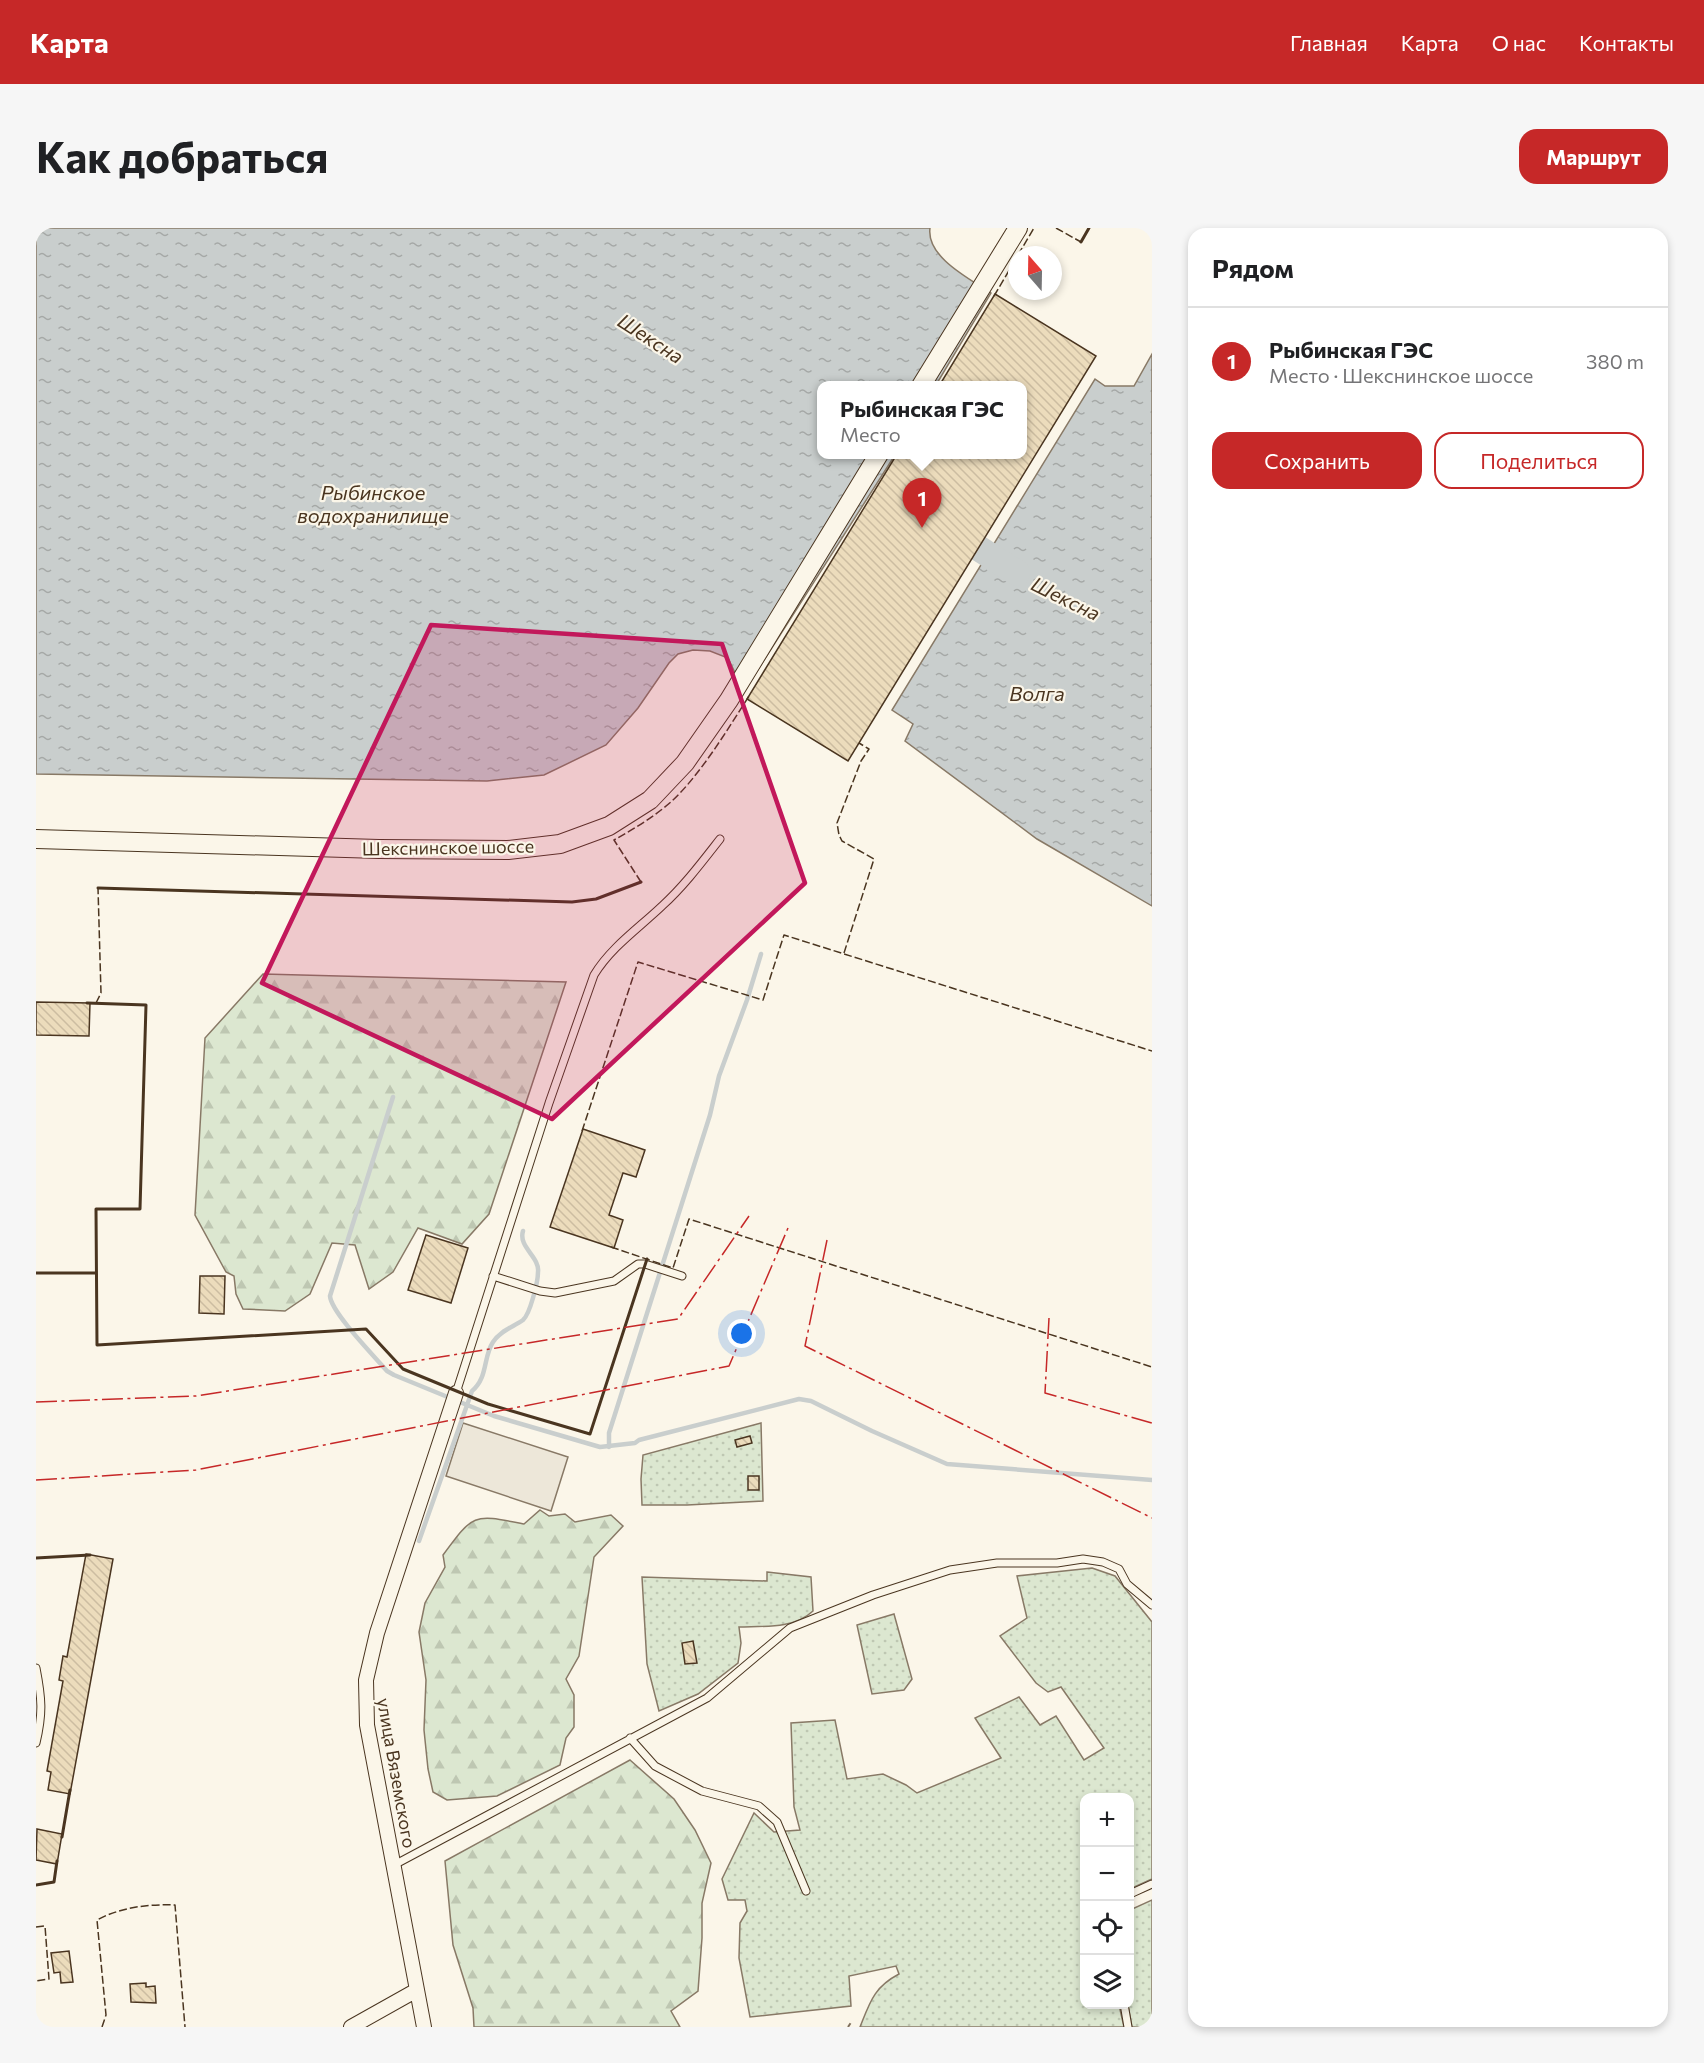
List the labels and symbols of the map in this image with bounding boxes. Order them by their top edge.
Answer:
north arrow [1008,246,1062,300]
water label: Шексна [614,308,688,368]
pin: 1 [902,478,942,528]
water label: Рыбинское водохранилище [297,480,449,527]
water label: Шексна [1028,571,1104,625]
water label: Волга [1009,681,1065,705]
street label: Шекснинское шоссе [362,835,534,859]
your location [727,1319,756,1348]
street label: улица Вяземского [373,1696,421,1850]

